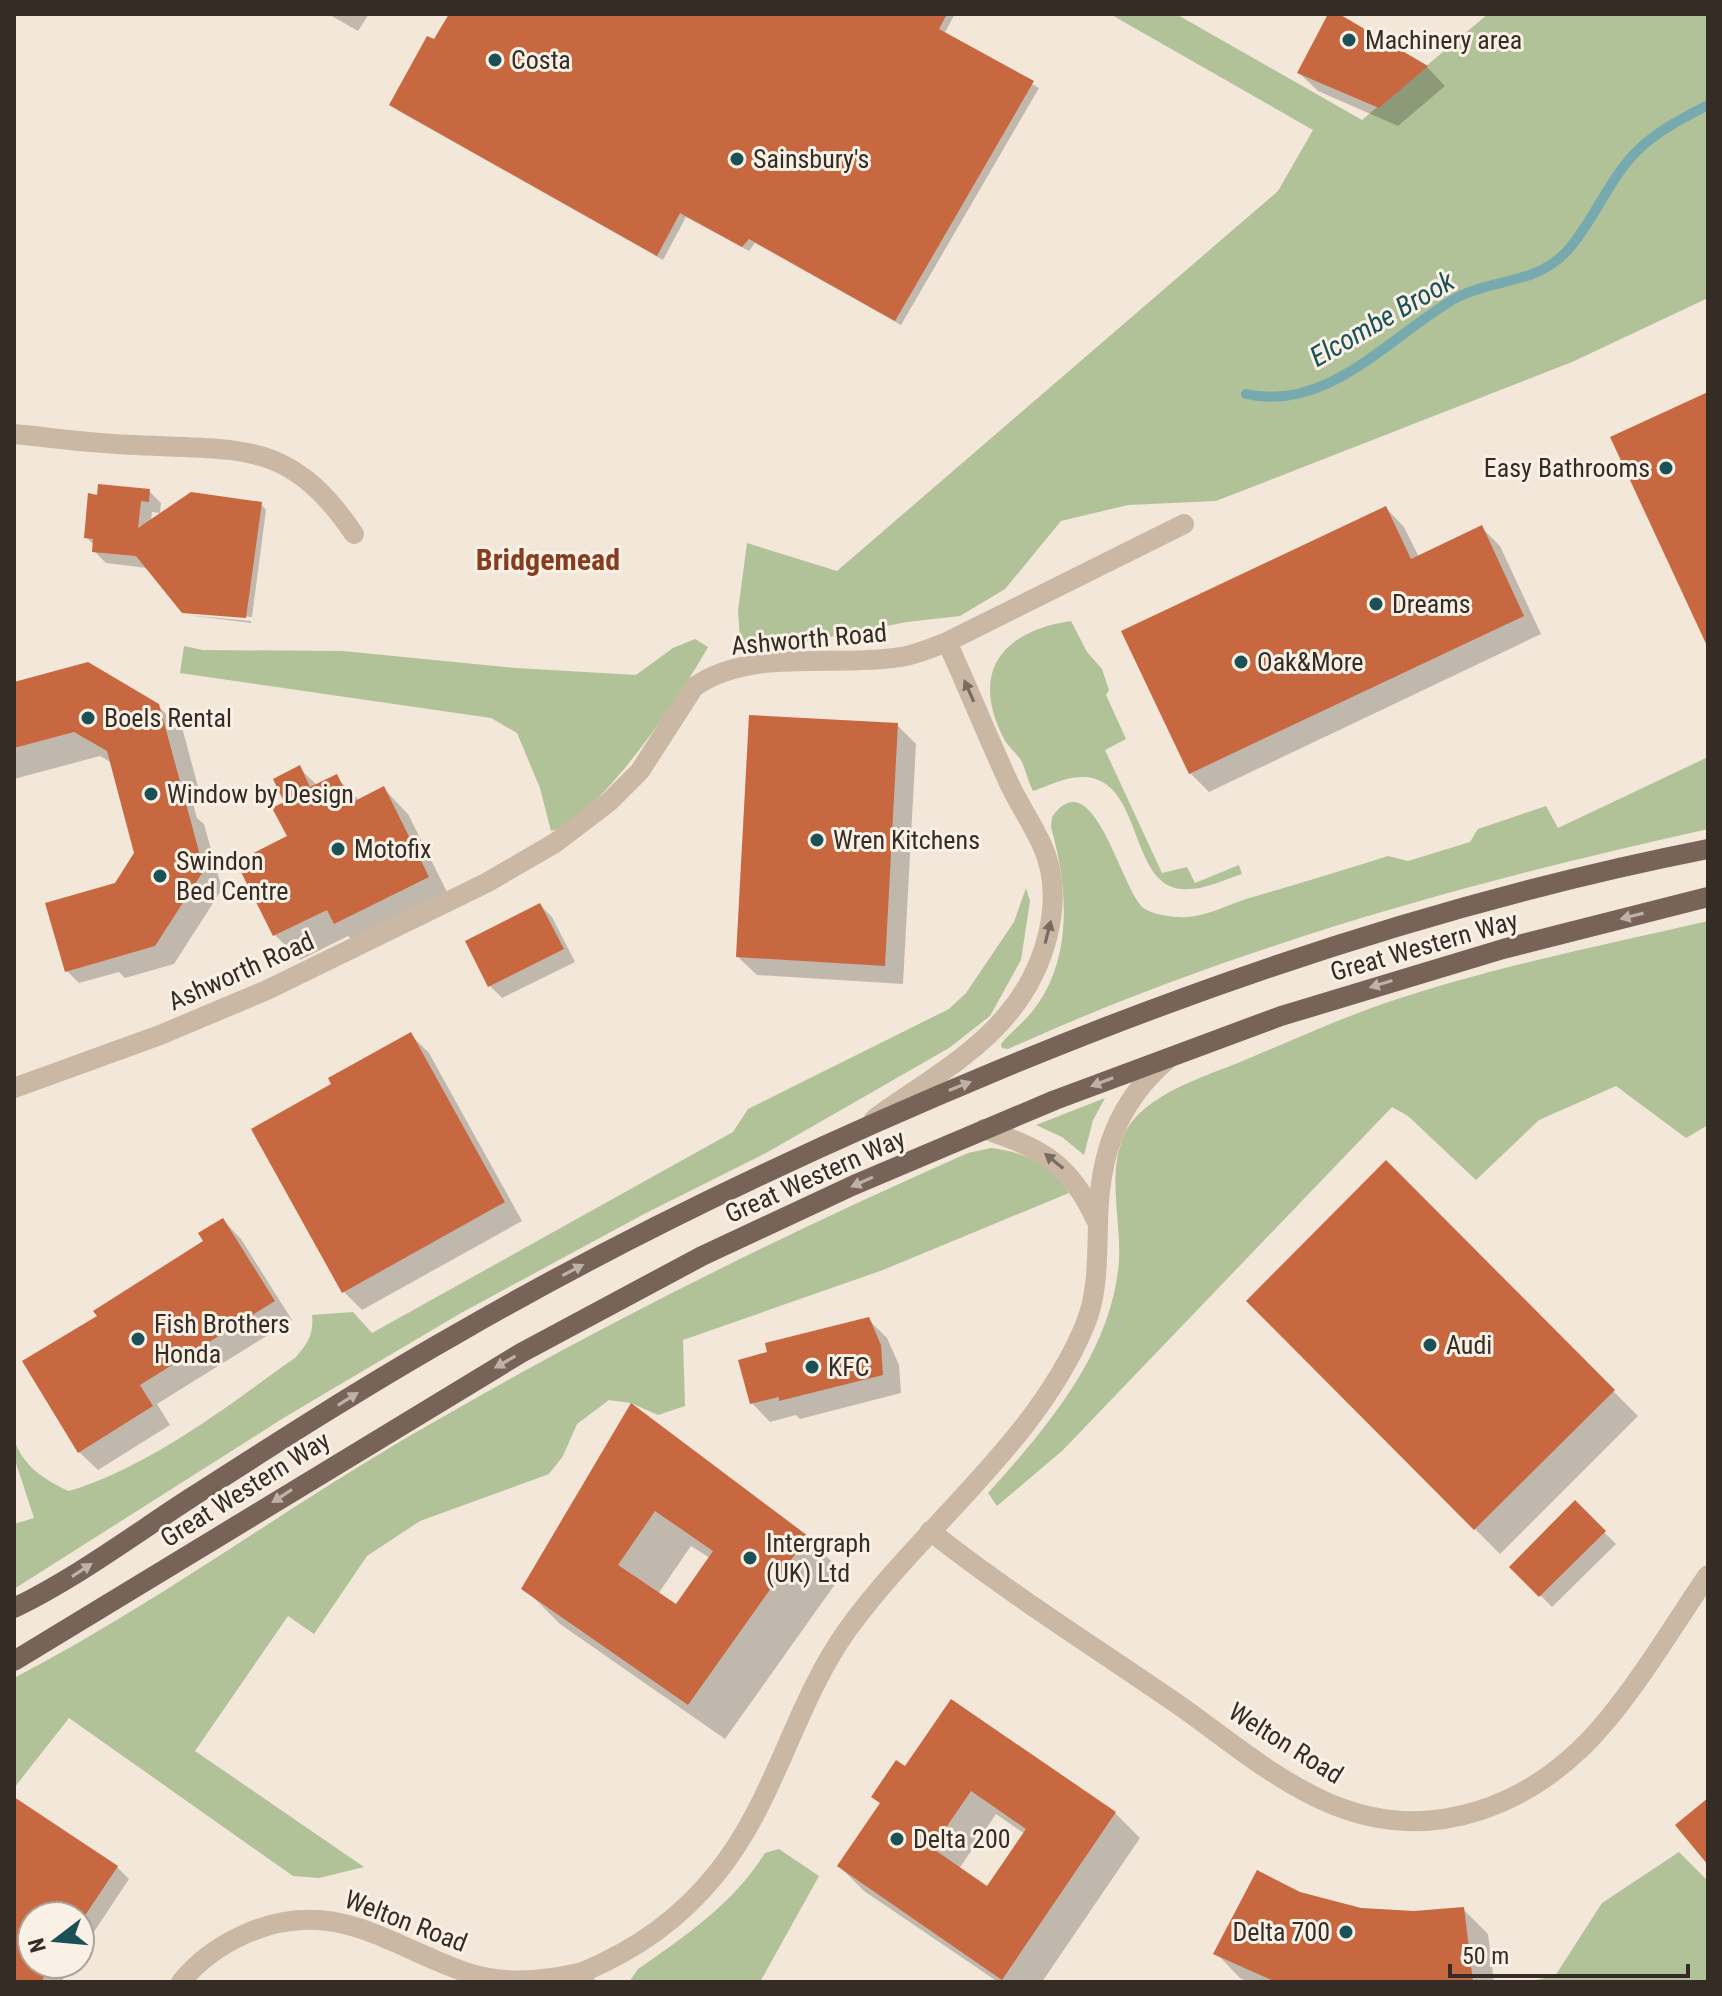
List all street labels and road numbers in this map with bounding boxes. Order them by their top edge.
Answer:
street label: Ashworth Road [730,617,888,661]
street label: Great Western Way [1327,905,1521,987]
street label: Ashworth Road [163,926,319,1016]
street label: Great Western Way [720,1123,910,1229]
street label: Great Western Way [155,1425,335,1553]
street label: Welton Road [1223,1696,1349,1790]
street label: Welton Road [340,1884,472,1958]

